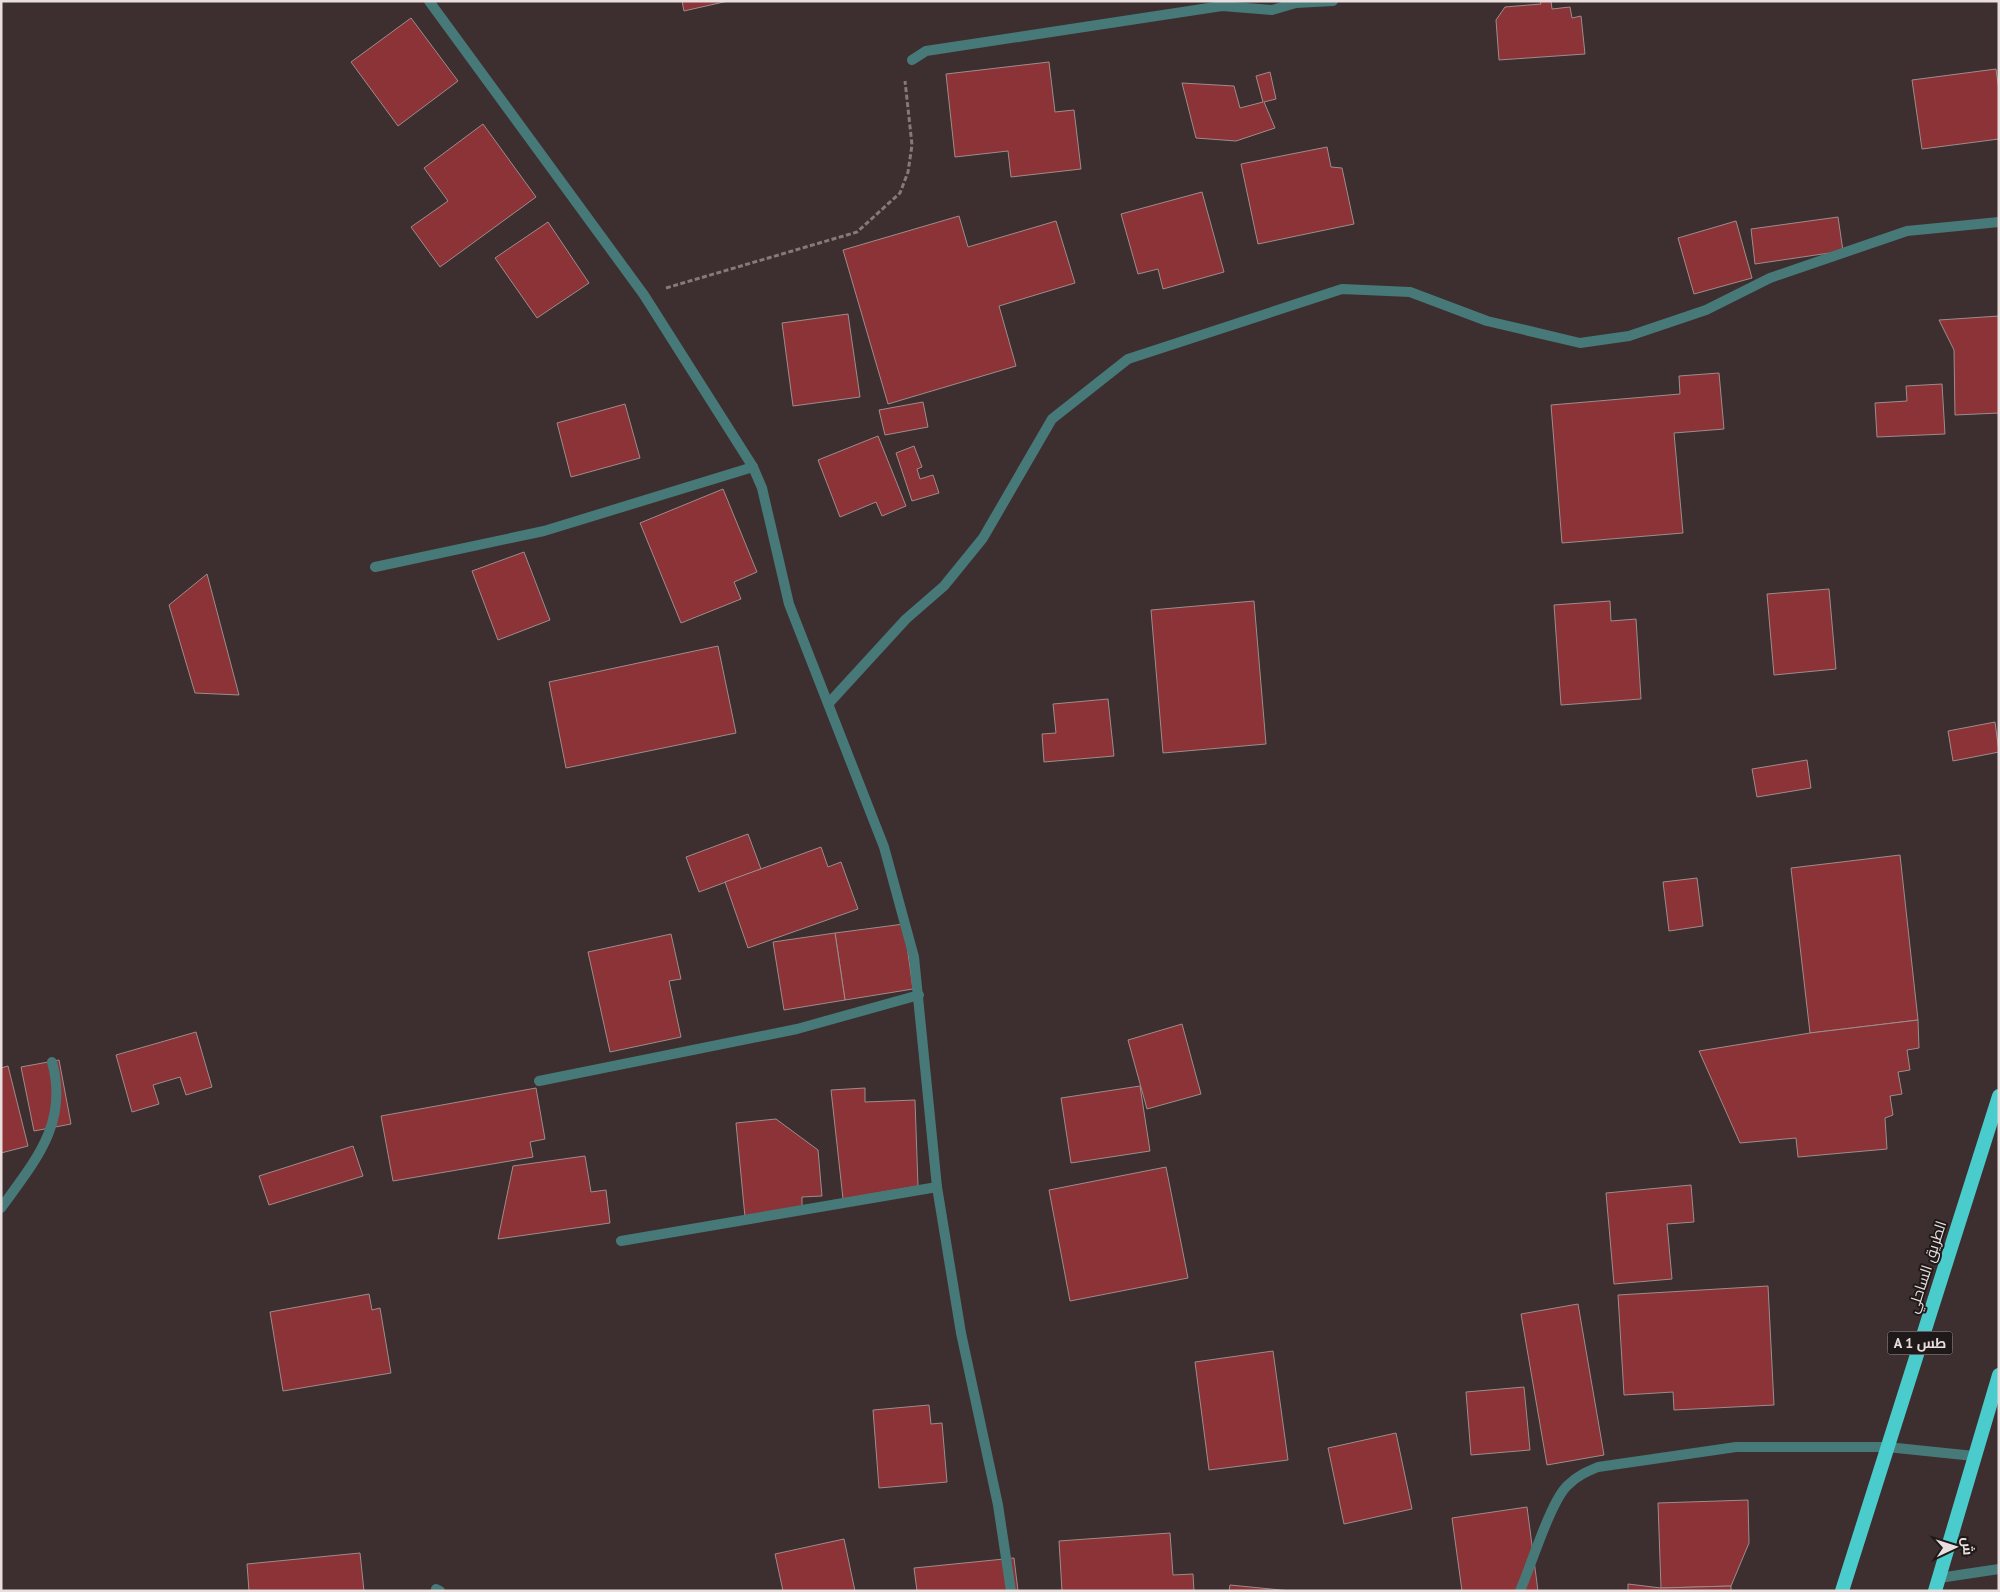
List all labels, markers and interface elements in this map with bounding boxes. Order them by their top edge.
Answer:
street label: الطريق الساحلي [1903,1218,1953,1316]
road number: A 1 طس [1888,1332,1952,1355]
north arrow [1930,1522,1980,1572]
text: ش [1958,1537,1978,1556]

